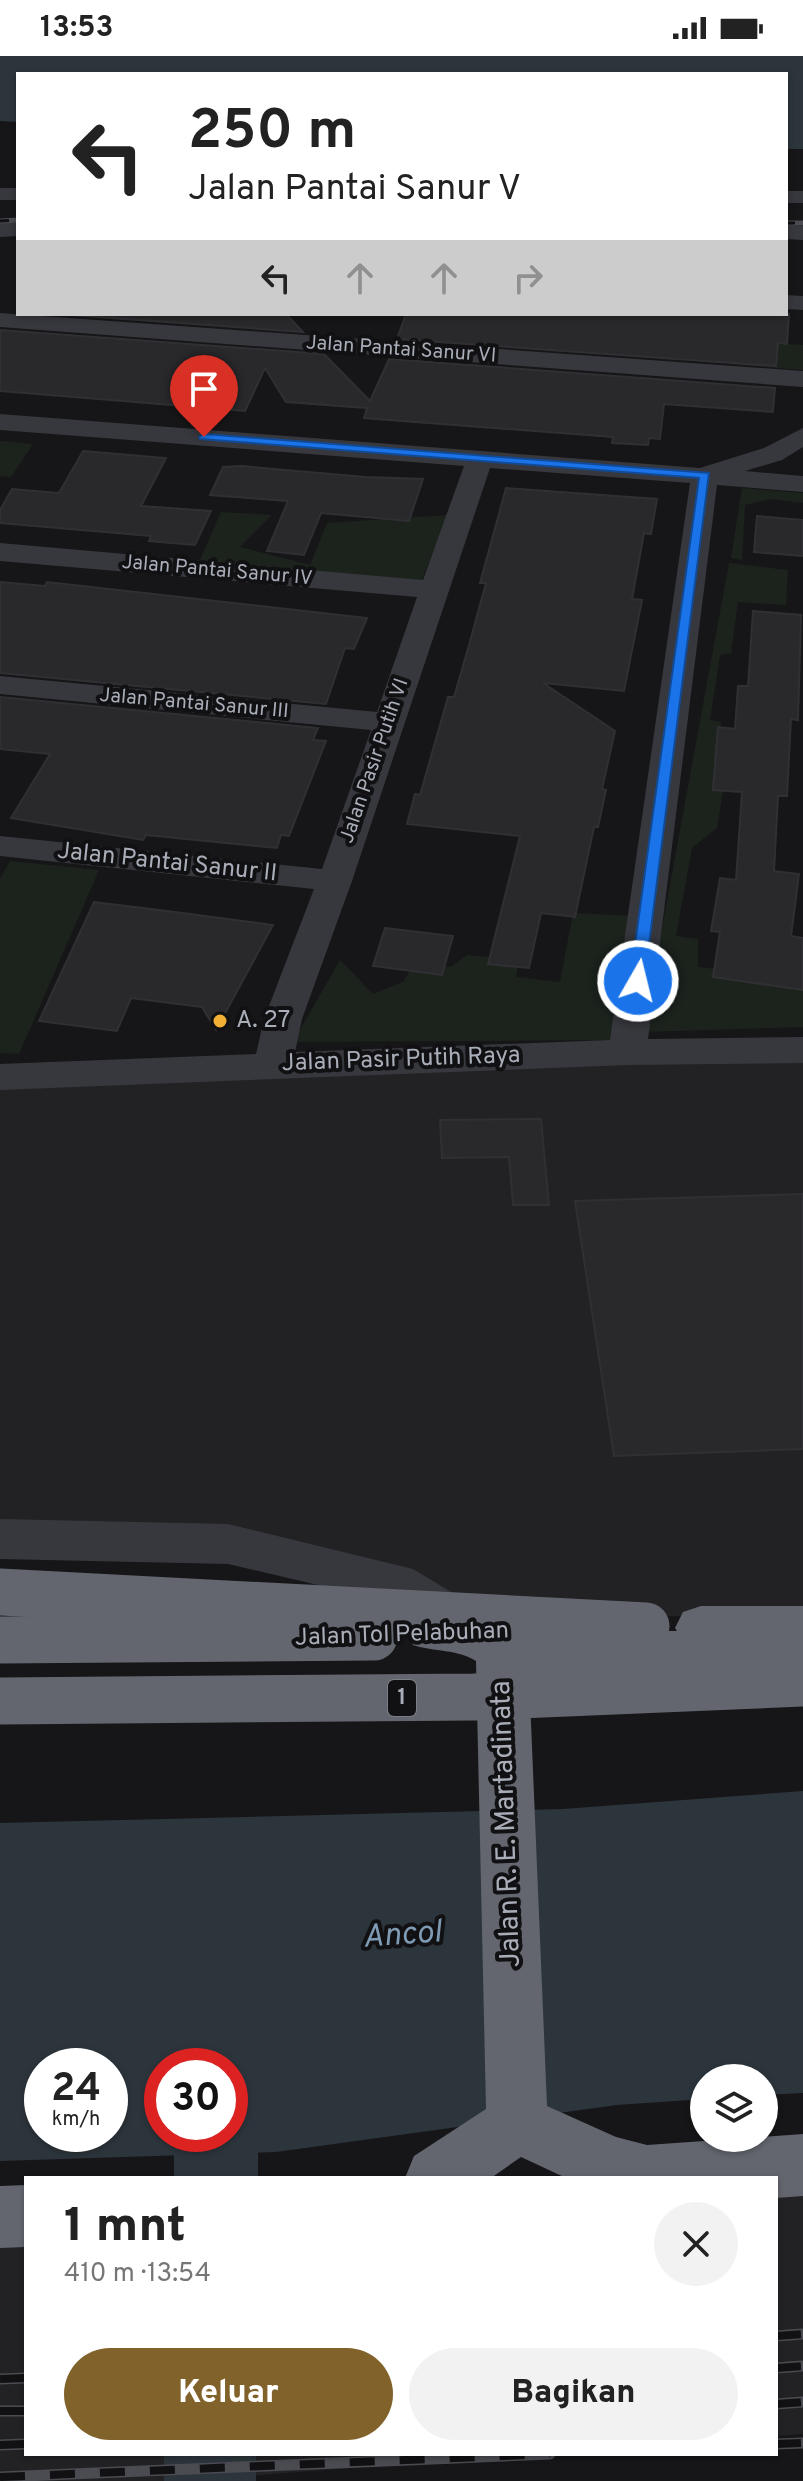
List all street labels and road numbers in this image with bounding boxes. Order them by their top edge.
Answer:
street label: Jalan Pantai Sanur VI [305,330,497,370]
street label: Jalan Pantai Sanur IV [120,550,314,592]
street label: Jalan Pasir Putih VI [335,675,415,847]
street label: Jalan Pantai Sanur III [98,683,290,725]
street label: Jalan Pantai Sanur II [56,837,278,889]
street label: Jalan Pasir Putih Raya [281,1041,521,1079]
street label: Jalan Tol Pelabuhan [294,1616,510,1654]
road number: 1 [388,1680,416,1716]
street label: Jalan R. E. Martadinata [484,1680,530,1968]

